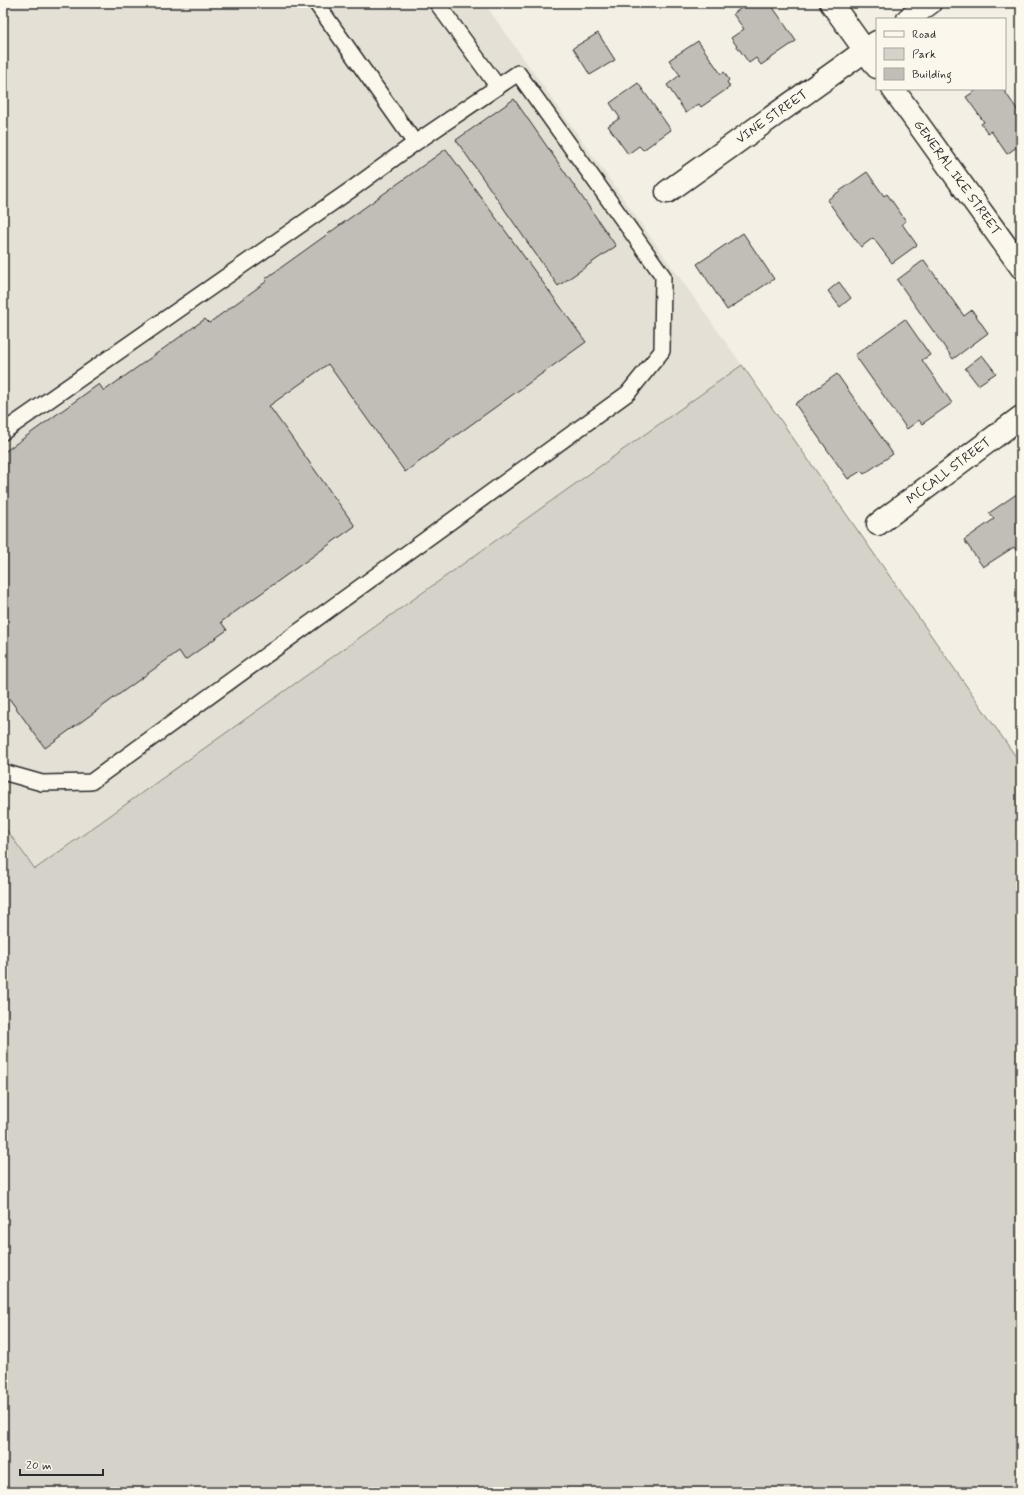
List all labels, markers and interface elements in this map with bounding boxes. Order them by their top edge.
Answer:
legend [876,18,1006,90]
text: Road [912,27,936,43]
text: Park [912,47,936,63]
text: Building [912,67,952,84]
street label: VINE STREET [733,86,811,148]
street label: GENERAL IKE STREET [909,117,1005,239]
street label: MCCALL STREET [903,434,995,508]
scale bar [20,1451,103,1477]
text: 20 m [26,1458,52,1474]

